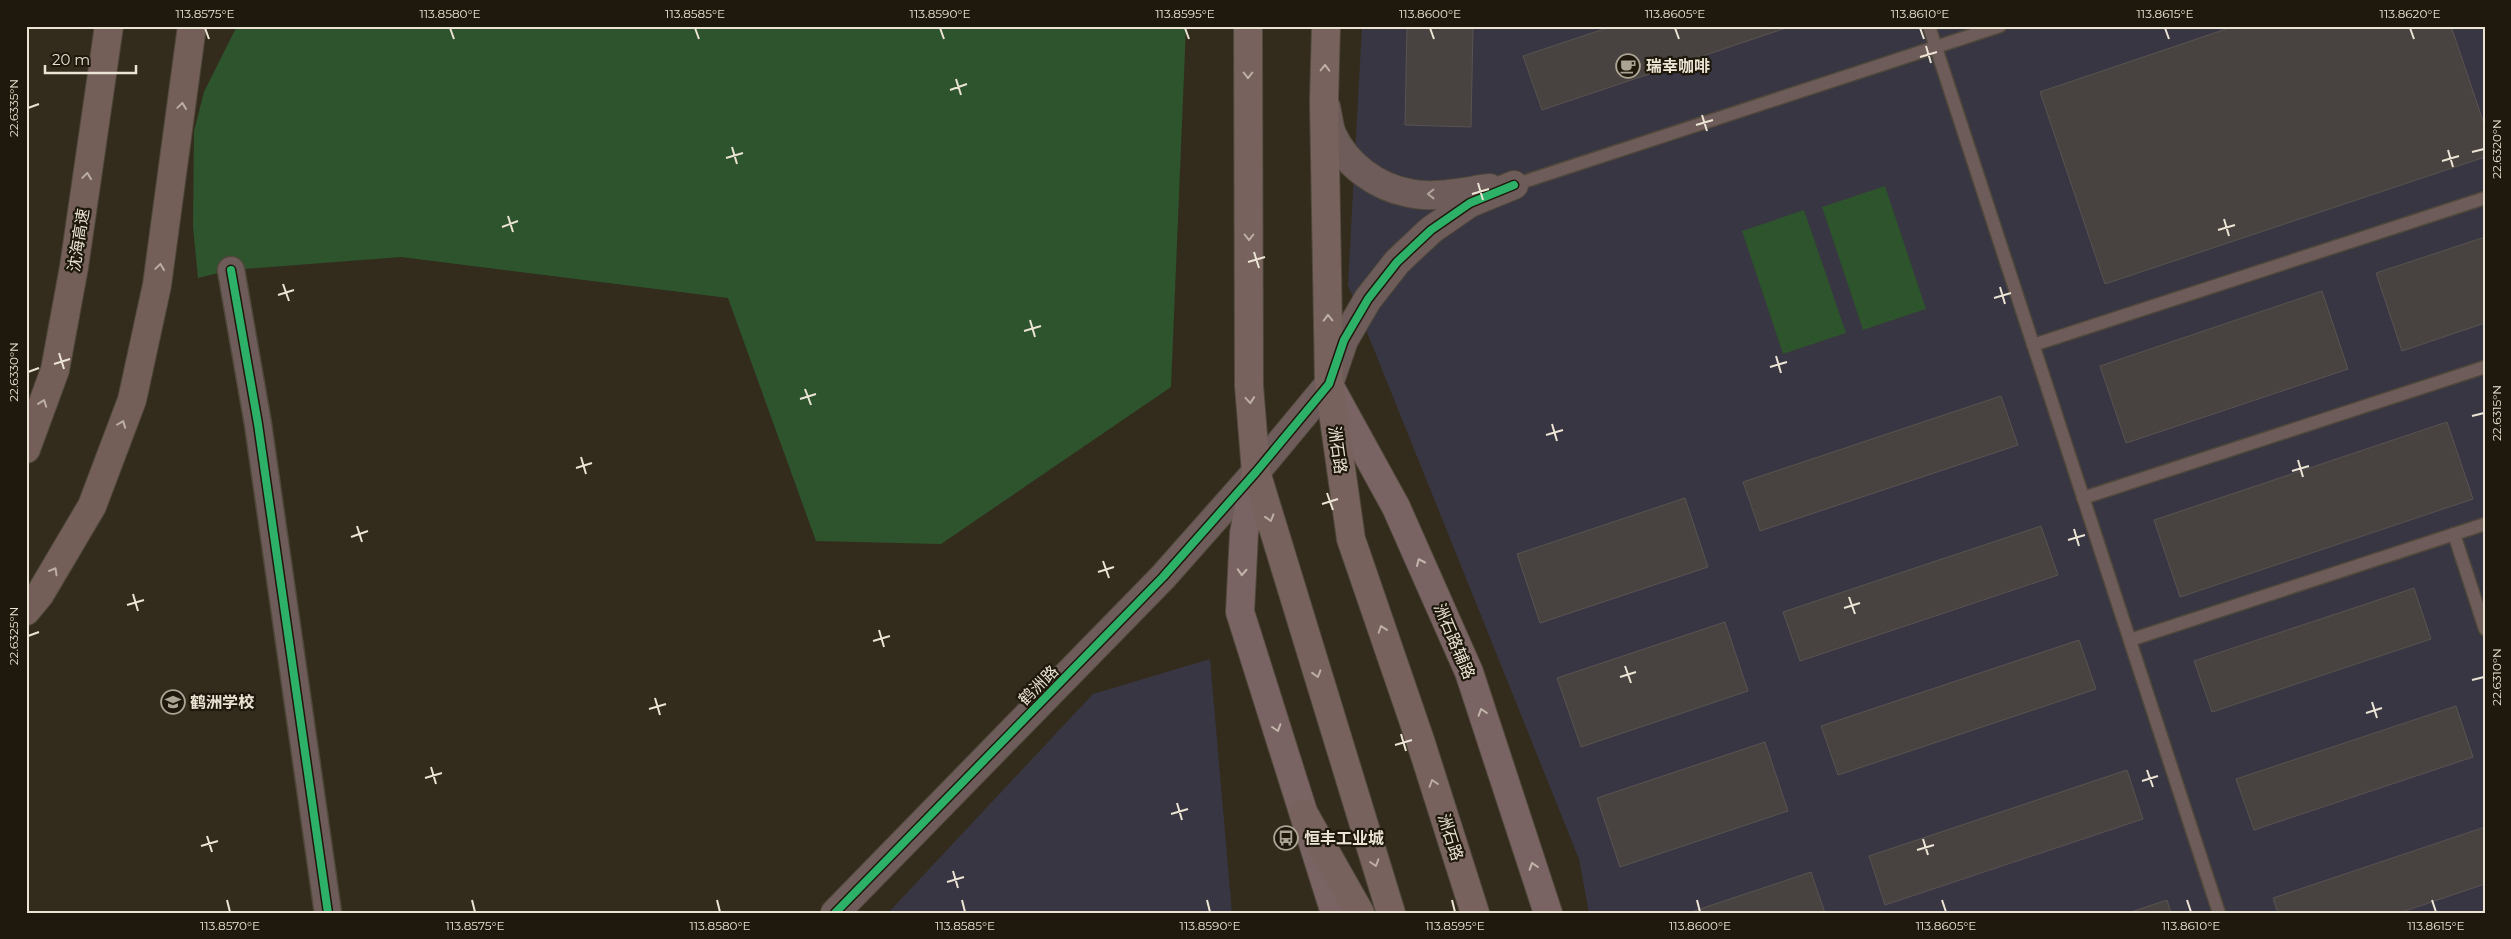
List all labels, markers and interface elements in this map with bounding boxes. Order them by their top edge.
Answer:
text: 113.8575°E [176,6,234,21]
text: 113.8580°E [419,6,481,21]
text: 113.8585°E [665,6,725,21]
text: 113.8590°E [910,6,970,21]
text: 113.8595°E [1155,6,1215,21]
text: 113.8600°E [1399,6,1461,21]
text: 113.8605°E [1645,6,1705,21]
text: 113.8610°E [1891,6,1949,21]
text: 113.8615°E [2136,6,2194,21]
text: 113.8620°E [2380,6,2440,21]
scale bar [45,42,136,74]
text: 20 m [52,50,90,69]
cafe icon: 瑞幸咖啡 [1615,53,1641,79]
place label: 瑞幸咖啡 [1646,57,1710,76]
one-way arrow [1320,64,1330,72]
one-way arrow [1243,72,1253,79]
text: 22.6335°N [6,79,21,137]
one-way arrow [176,101,186,110]
text: 22.6320°N [2489,119,2504,179]
one-way arrow [81,171,92,179]
one-way arrow [1426,189,1434,199]
street label: 沈海高速 [64,207,93,273]
one-way arrow [1244,234,1254,242]
one-way arrow [154,262,165,270]
one-way arrow [1322,314,1333,322]
text: 22.6330°N [6,342,21,402]
text: 22.6315°N [2489,385,2504,441]
one-way arrow [1244,396,1255,404]
one-way arrow [37,400,47,408]
one-way arrow [117,421,127,429]
street label: 洲石路 [1325,425,1350,475]
one-way arrow [1265,514,1275,522]
one-way arrow [1416,558,1427,567]
one-way arrow [47,567,57,576]
one-way arrow [1237,568,1247,576]
street label: 洲石路辅路 [1430,601,1479,682]
text: 22.6325°N [6,607,21,665]
one-way arrow [1378,625,1388,633]
text: 22.6310°N [2489,648,2504,706]
street label: 鹤洲路 [1015,662,1062,709]
one-way arrow [1312,669,1322,678]
school or university icon: 鹤洲学校 [160,689,186,715]
place label: 鹤洲学校 [190,693,255,712]
one-way arrow [1478,708,1488,717]
one-way arrow [1271,724,1281,732]
one-way arrow [1429,779,1439,788]
street label: 洲石路 [1434,811,1467,863]
bus stop icon: 恒丰工业城 [1273,825,1299,851]
place label: 恒丰工业城 [1304,829,1384,848]
one-way arrow [1370,858,1380,866]
one-way arrow [1529,863,1539,871]
text: 113.8570°E [200,918,260,933]
text: 113.8575°E [446,918,504,933]
text: 113.8580°E [689,918,751,933]
text: 113.8585°E [935,918,995,933]
text: 113.8590°E [1180,918,1240,933]
text: 113.8595°E [1425,918,1485,933]
text: 113.8600°E [1669,918,1731,933]
text: 113.8605°E [1916,918,1976,933]
text: 113.8610°E [2162,918,2220,933]
text: 113.8615°E [2407,918,2465,933]

